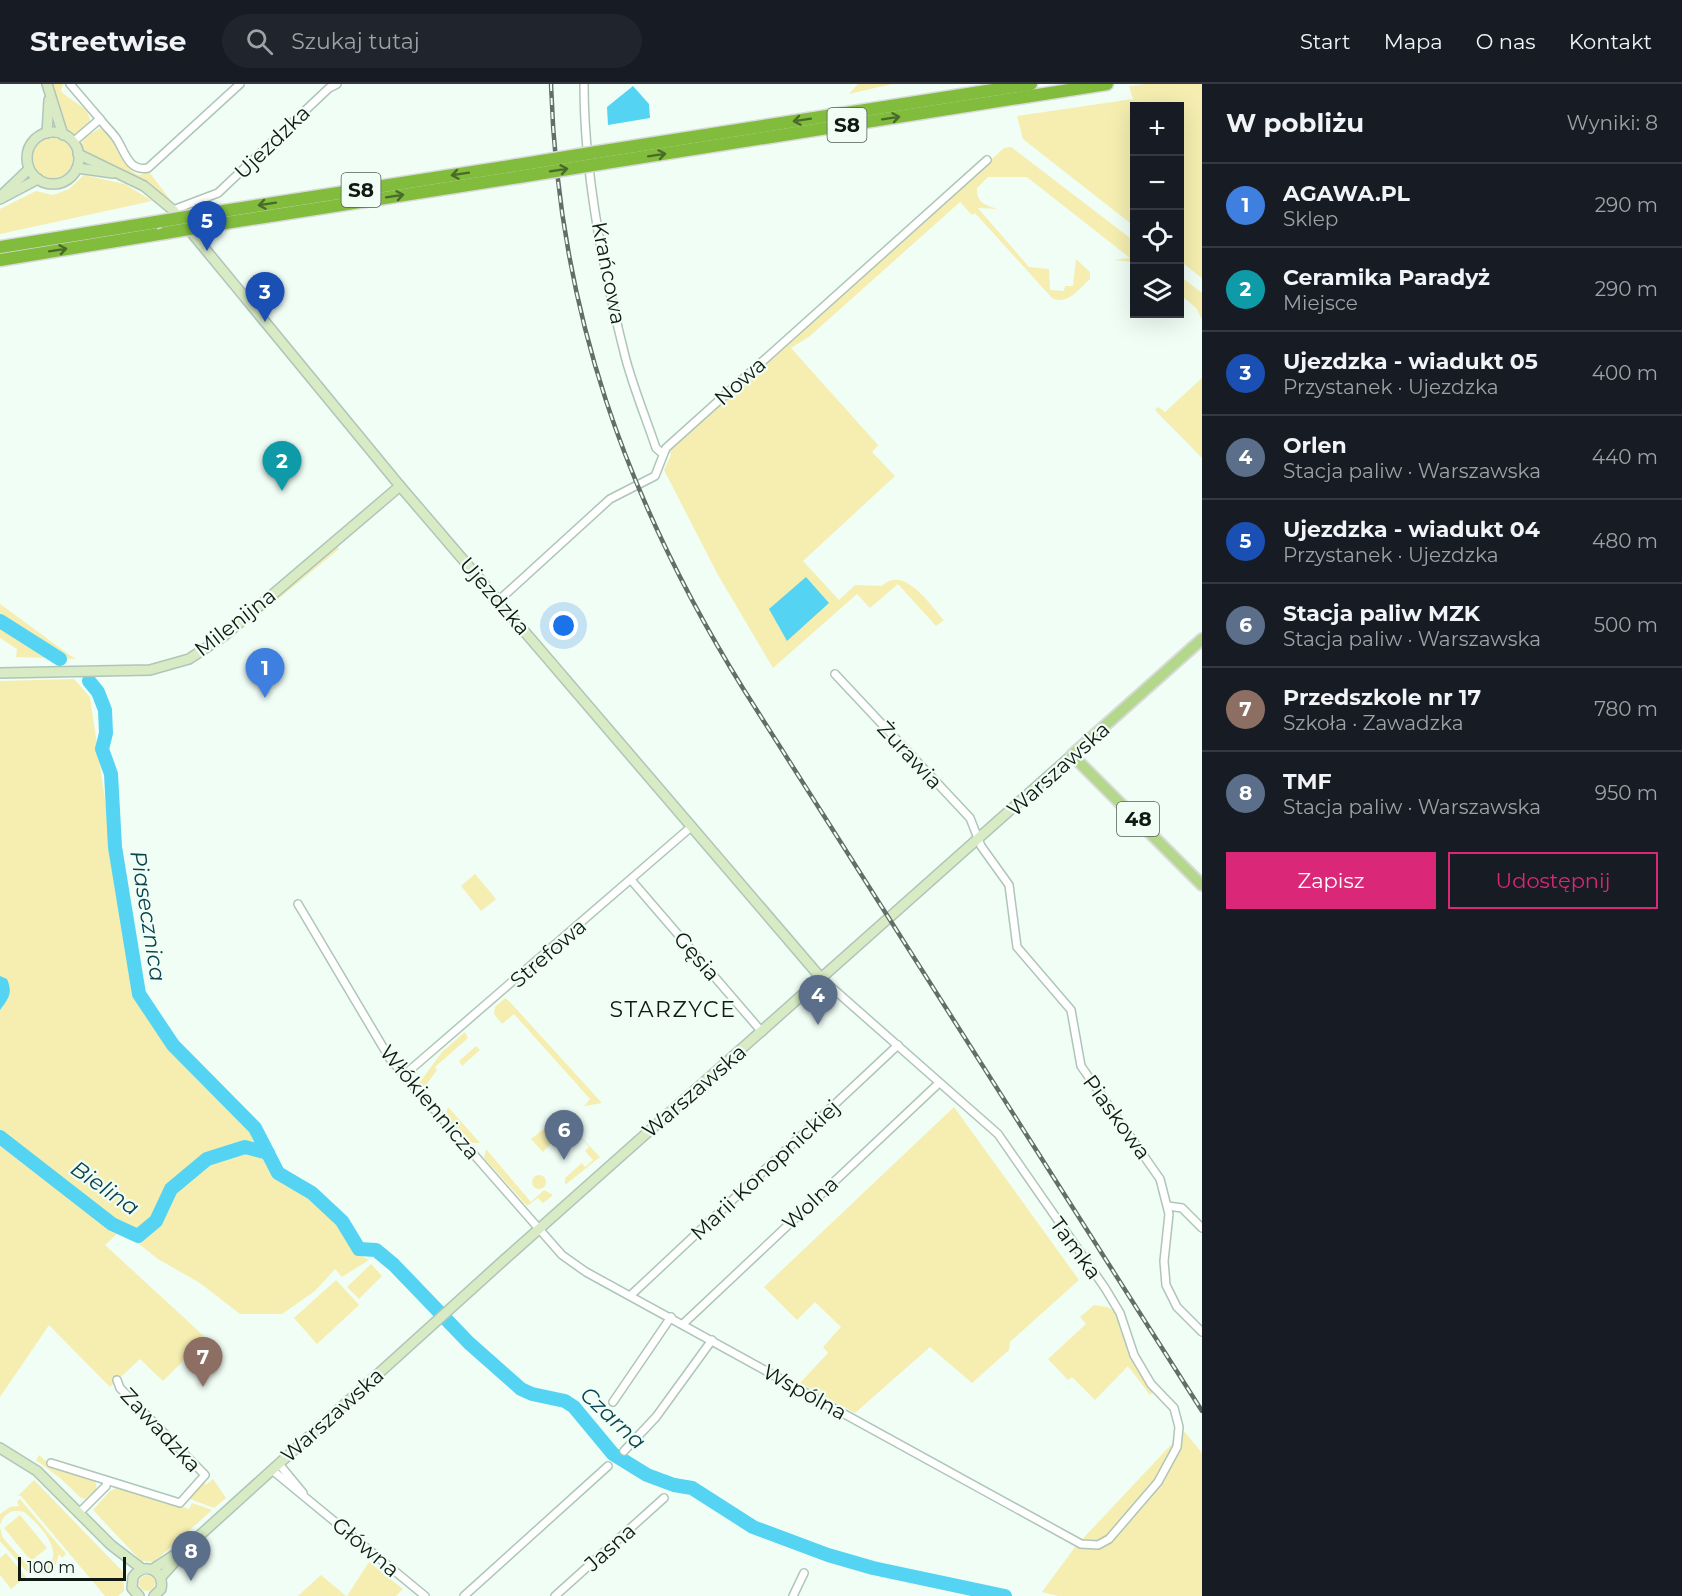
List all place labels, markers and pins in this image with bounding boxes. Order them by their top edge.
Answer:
pin: 5 [188,202,226,251]
pin: 3 [246,272,284,322]
pin: 2 [262,442,302,491]
pin: 1 [246,648,284,698]
pin: 4 [798,976,838,1025]
pin: 6 [544,1110,584,1160]
pin: 7 [184,1338,222,1387]
pin: 8 [172,1532,210,1581]

